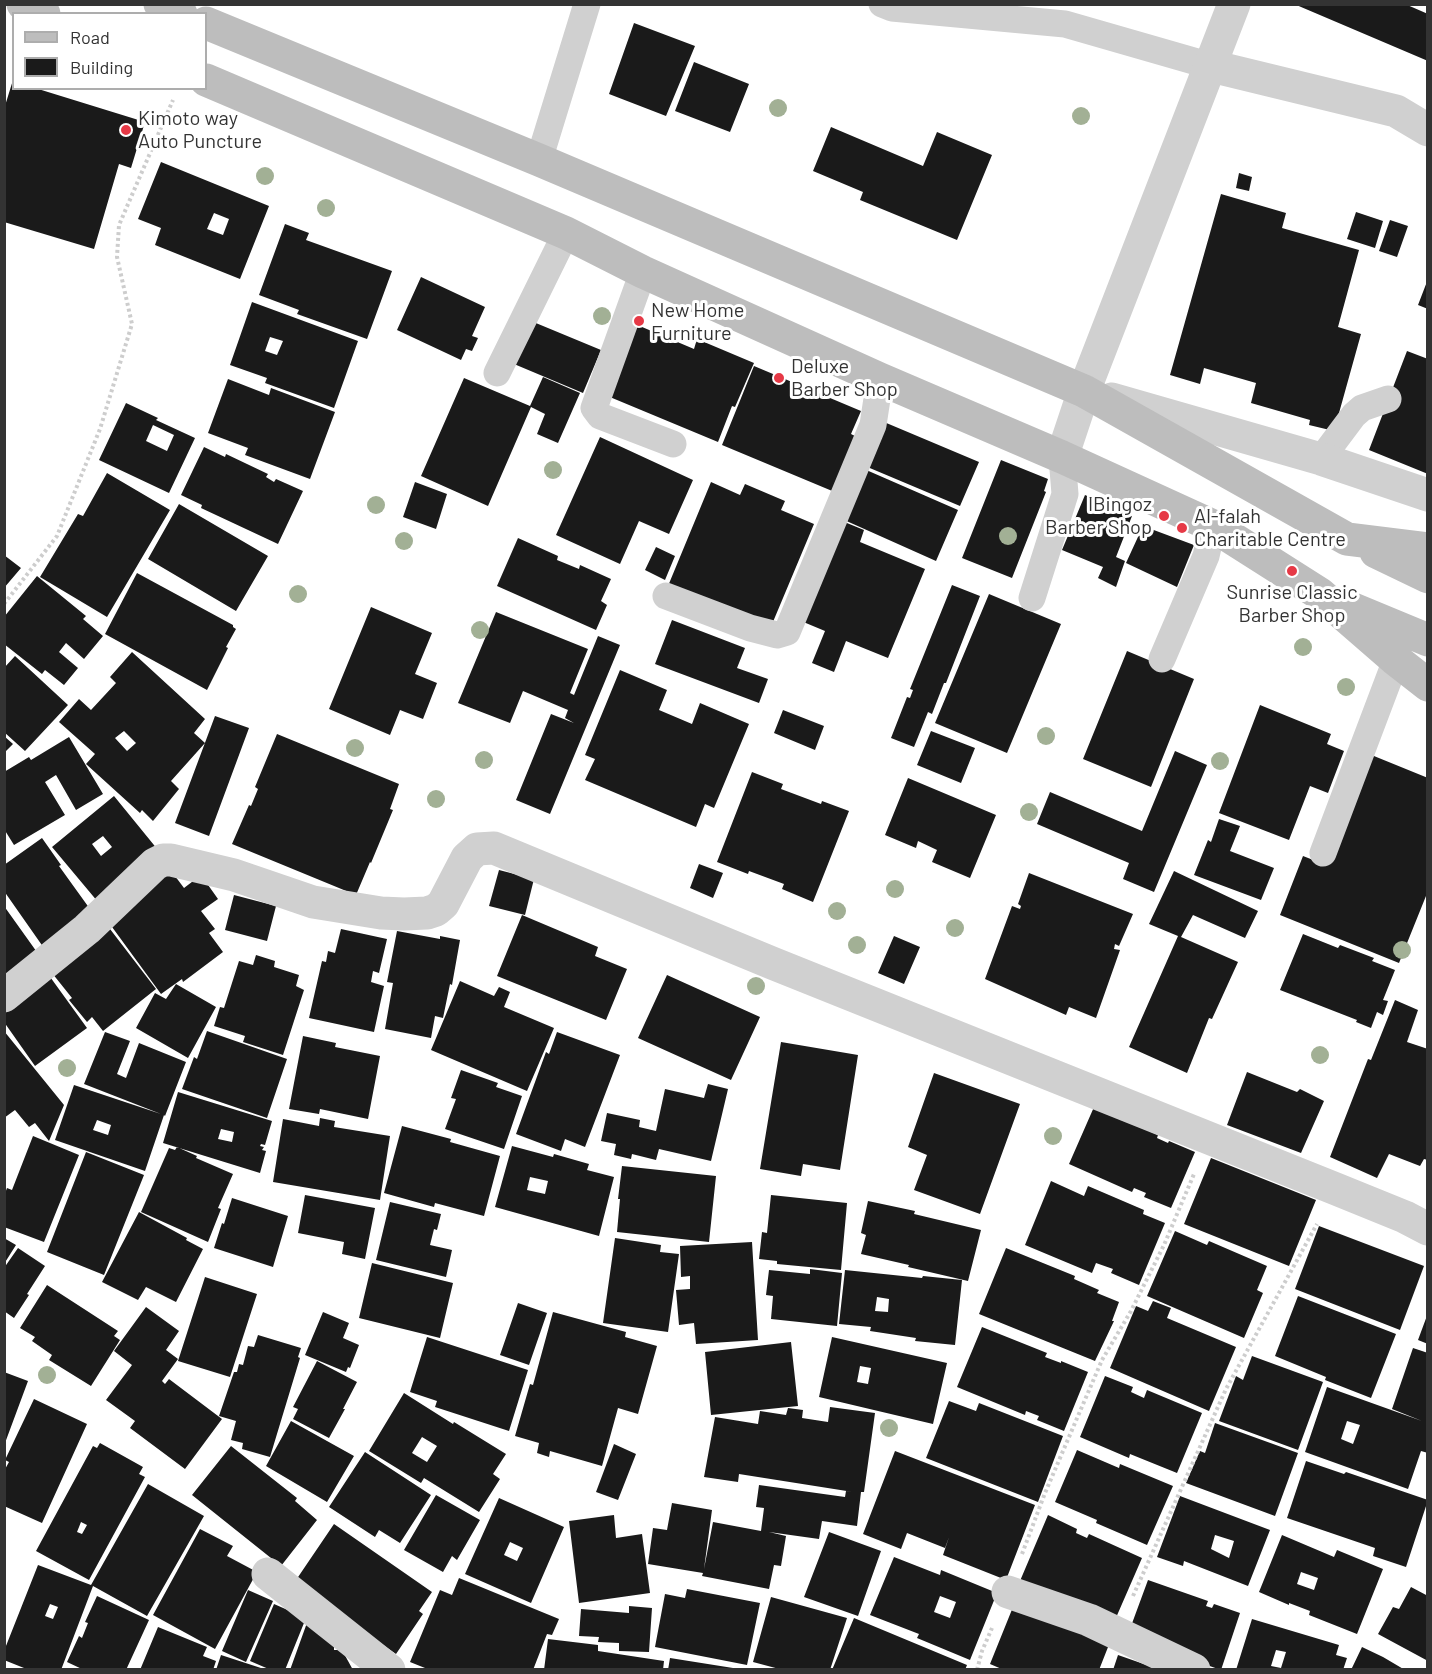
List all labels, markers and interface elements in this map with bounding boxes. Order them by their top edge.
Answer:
legend [12,12,207,90]
text: Road [70,26,110,48]
text: Building [70,56,133,78]
place label: Kimoto way Auto Puncture [138,106,262,153]
marker: Kimoto way Auto Puncture [119,123,133,137]
place label: New Home Furniture [651,298,744,345]
marker: New Home Furniture [632,314,646,328]
place label: Deluxe Barber Shop [791,354,898,401]
marker: Deluxe Barber Shop [772,371,786,385]
place label: IBingoz Barber Shop [1045,492,1152,539]
place label: Al-falah Charitable Centre [1194,504,1346,551]
marker: IBingoz Barber Shop [1157,509,1171,523]
marker: Al-falah Charitable Centre [1175,521,1189,535]
marker: Sunrise Classic Barber Shop [1285,564,1299,578]
place label: Sunrise Classic Barber Shop [1226,580,1358,627]

